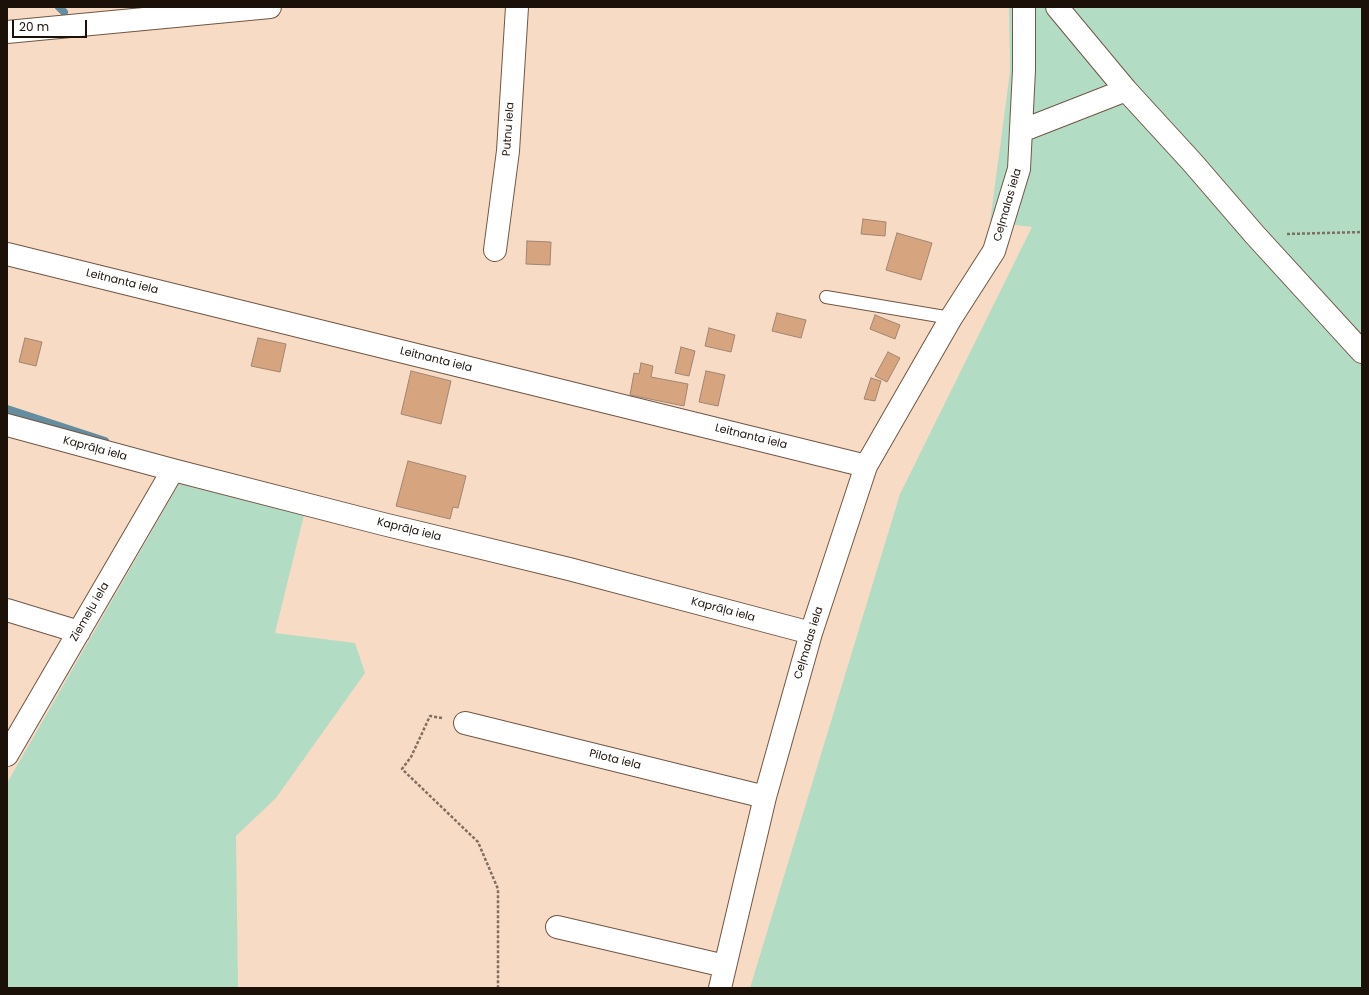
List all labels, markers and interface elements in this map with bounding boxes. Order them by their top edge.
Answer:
scale bar [14,12,89,38]
text: 20 m [19,18,49,35]
street label: Putnu iela [501,102,517,156]
street label: Ceļmalas iela [991,167,1025,243]
street label: Leitnanta iela [85,267,159,297]
street label: Leitnanta iela [399,345,473,375]
street label: Leitnanta iela [714,422,788,452]
street label: Kaprāļa iela [62,434,128,464]
street label: Kaprāļa iela [376,516,442,544]
street label: Ziemeļu iela [68,580,112,644]
street label: Kaprāļa iela [690,595,756,625]
street label: Ceļmalas iela [792,605,826,681]
street label: Pilota iela [588,747,642,773]

